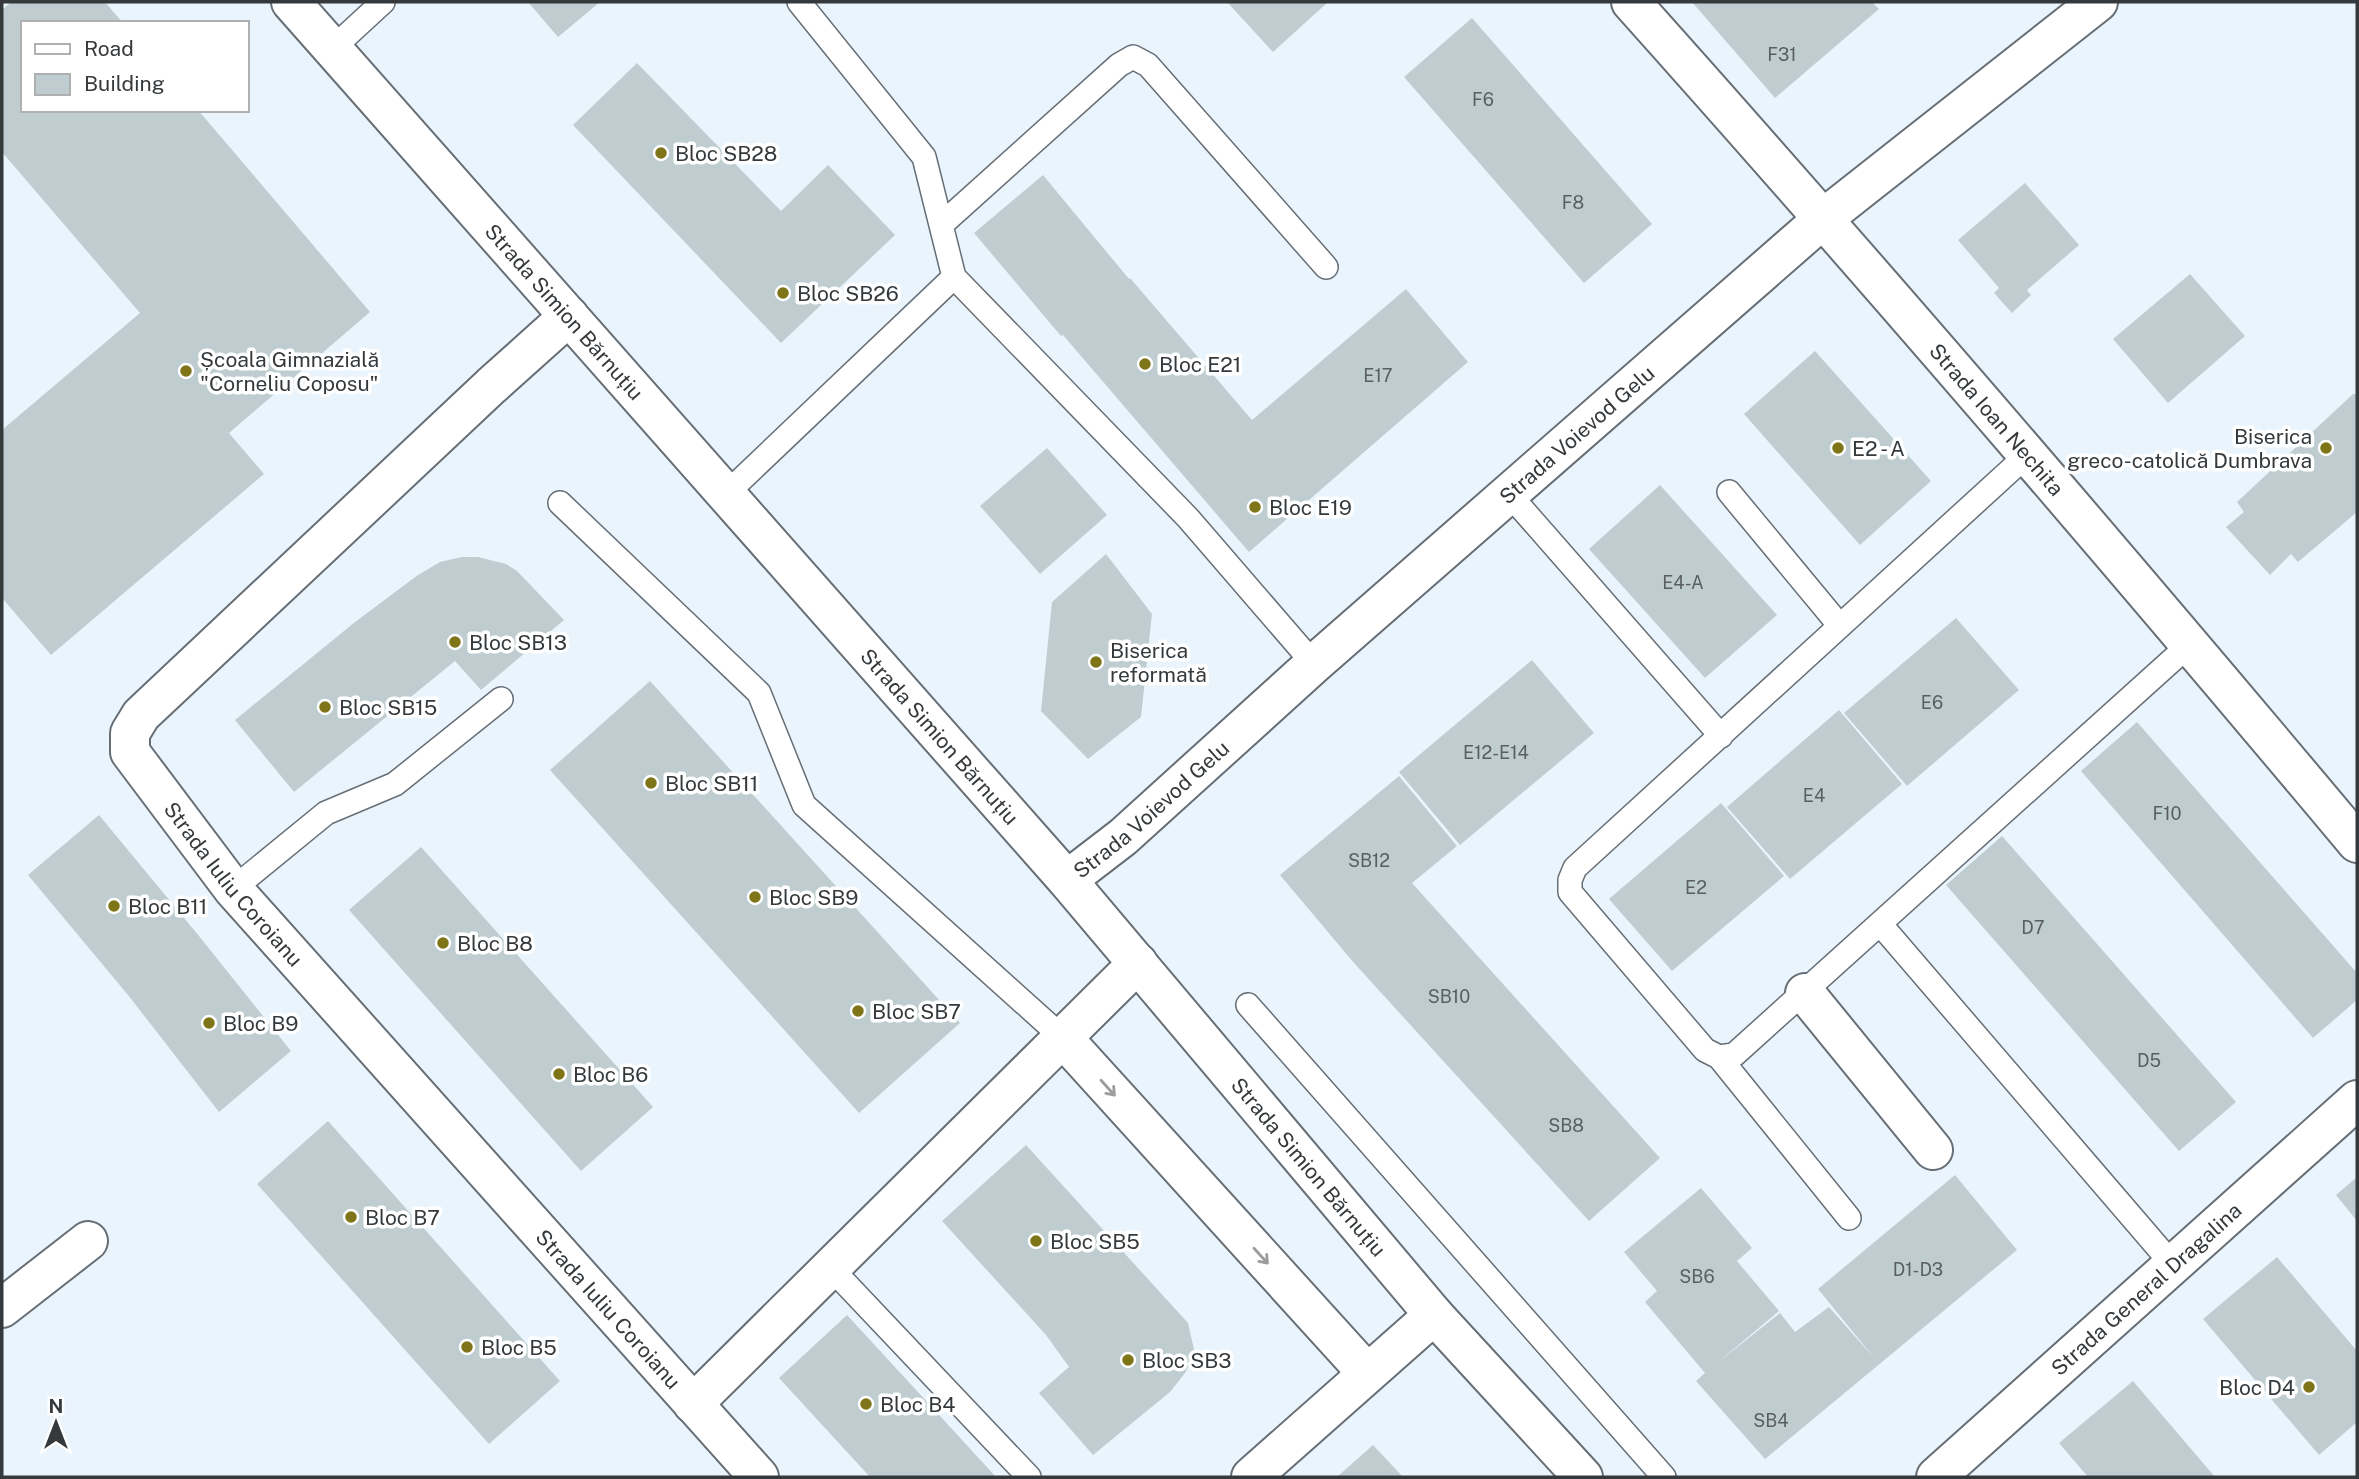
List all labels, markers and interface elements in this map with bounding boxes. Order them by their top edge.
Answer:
legend [21,21,248,112]
text: Road [84,36,134,61]
house number: F31 [1767,44,1797,65]
text: Building [84,71,165,96]
house number: F6 [1472,89,1494,110]
place label: Bloc SB28 [675,141,777,166]
marker: Bloc SB28 [653,145,669,161]
house number: F8 [1562,192,1584,213]
street label: Strada Simion Bărnuțiu [480,218,649,405]
place label: Bloc SB26 [797,281,899,306]
marker: Bloc SB26 [775,285,791,301]
street label: Strada Ioan Nechita [1925,338,2069,500]
place label: Școala Gimnazială "Corneliu Coposu" [200,347,379,396]
place label: Bloc E21 [1159,352,1241,377]
marker: Bloc E21 [1137,356,1153,372]
street label: Strada Voievod Gelu [1494,360,1659,509]
marker: Școala Gimnazială "Corneliu Coposu" [178,363,194,379]
house number: E17 [1363,365,1393,386]
place label: Biserica greco-catolică Dumbrava [2067,424,2312,473]
place label: E2 - A [1852,436,1905,461]
marker: E2 - A [1830,440,1846,456]
marker: Biserica greco-catolică Dumbrava [2318,440,2334,456]
place label: Bloc E19 [1269,495,1352,520]
marker: Bloc E19 [1247,499,1263,515]
house number: E4-A [1662,572,1704,593]
place label: Bloc SB13 [469,630,567,655]
marker: Bloc SB13 [447,634,463,650]
place label: Biserica reformată [1110,638,1207,687]
street label: Strada Simion Bărnuțiu [856,643,1024,829]
marker: Biserica reformată [1088,654,1104,670]
house number: E6 [1921,692,1943,713]
place label: Bloc SB15 [339,695,437,720]
marker: Bloc SB15 [317,699,333,715]
street label: Strada Voievod Gelu [1068,735,1234,883]
house number: E12-E14 [1463,742,1529,763]
place label: Bloc SB11 [665,771,758,796]
marker: Bloc SB11 [643,775,659,791]
house number: E4 [1803,785,1825,806]
street label: Strada Iuliu Coroianu [159,797,308,971]
house number: F10 [2152,803,2182,824]
house number: SB12 [1348,850,1390,871]
house number: E2 [1685,877,1707,898]
place label: Bloc SB9 [769,885,858,910]
marker: Bloc SB9 [747,889,763,905]
place label: Bloc B11 [128,894,207,919]
marker: Bloc B11 [106,898,122,914]
house number: D7 [2021,917,2045,938]
place label: Bloc B8 [457,931,533,956]
marker: Bloc B8 [435,935,451,951]
house number: SB10 [1428,986,1470,1007]
place label: Bloc SB7 [872,999,961,1024]
marker: Bloc SB7 [850,1003,866,1019]
place label: Bloc B9 [223,1011,298,1036]
marker: Bloc B9 [201,1015,217,1031]
house number: D5 [2137,1050,2161,1071]
place label: Bloc B6 [573,1062,648,1087]
marker: Bloc B6 [551,1066,567,1082]
street label: Strada Simion Bărnuțiu [1226,1072,1391,1261]
one-way arrow [1099,1079,1116,1096]
house number: SB8 [1548,1115,1584,1136]
street label: Strada General Dragalina [2046,1197,2246,1380]
place label: Bloc B7 [365,1205,440,1230]
marker: Bloc B7 [343,1209,359,1225]
street label: Strada Iuliu Coroianu [531,1224,686,1394]
place label: Bloc SB5 [1050,1229,1140,1254]
marker: Bloc SB5 [1028,1233,1044,1249]
one-way arrow [1252,1247,1269,1264]
house number: D1-D3 [1893,1259,1943,1280]
house number: SB6 [1679,1266,1715,1287]
place label: Bloc B5 [481,1335,557,1360]
marker: Bloc B5 [459,1339,475,1355]
place label: Bloc SB3 [1142,1348,1231,1373]
marker: Bloc SB3 [1120,1352,1136,1368]
place label: Bloc D4 [2219,1375,2295,1400]
marker: Bloc D4 [2301,1379,2317,1395]
north arrow [21,1388,91,1458]
place label: Bloc B4 [880,1392,955,1417]
text: N [49,1395,63,1417]
marker: Bloc B4 [858,1396,874,1412]
house number: SB4 [1753,1410,1789,1431]

